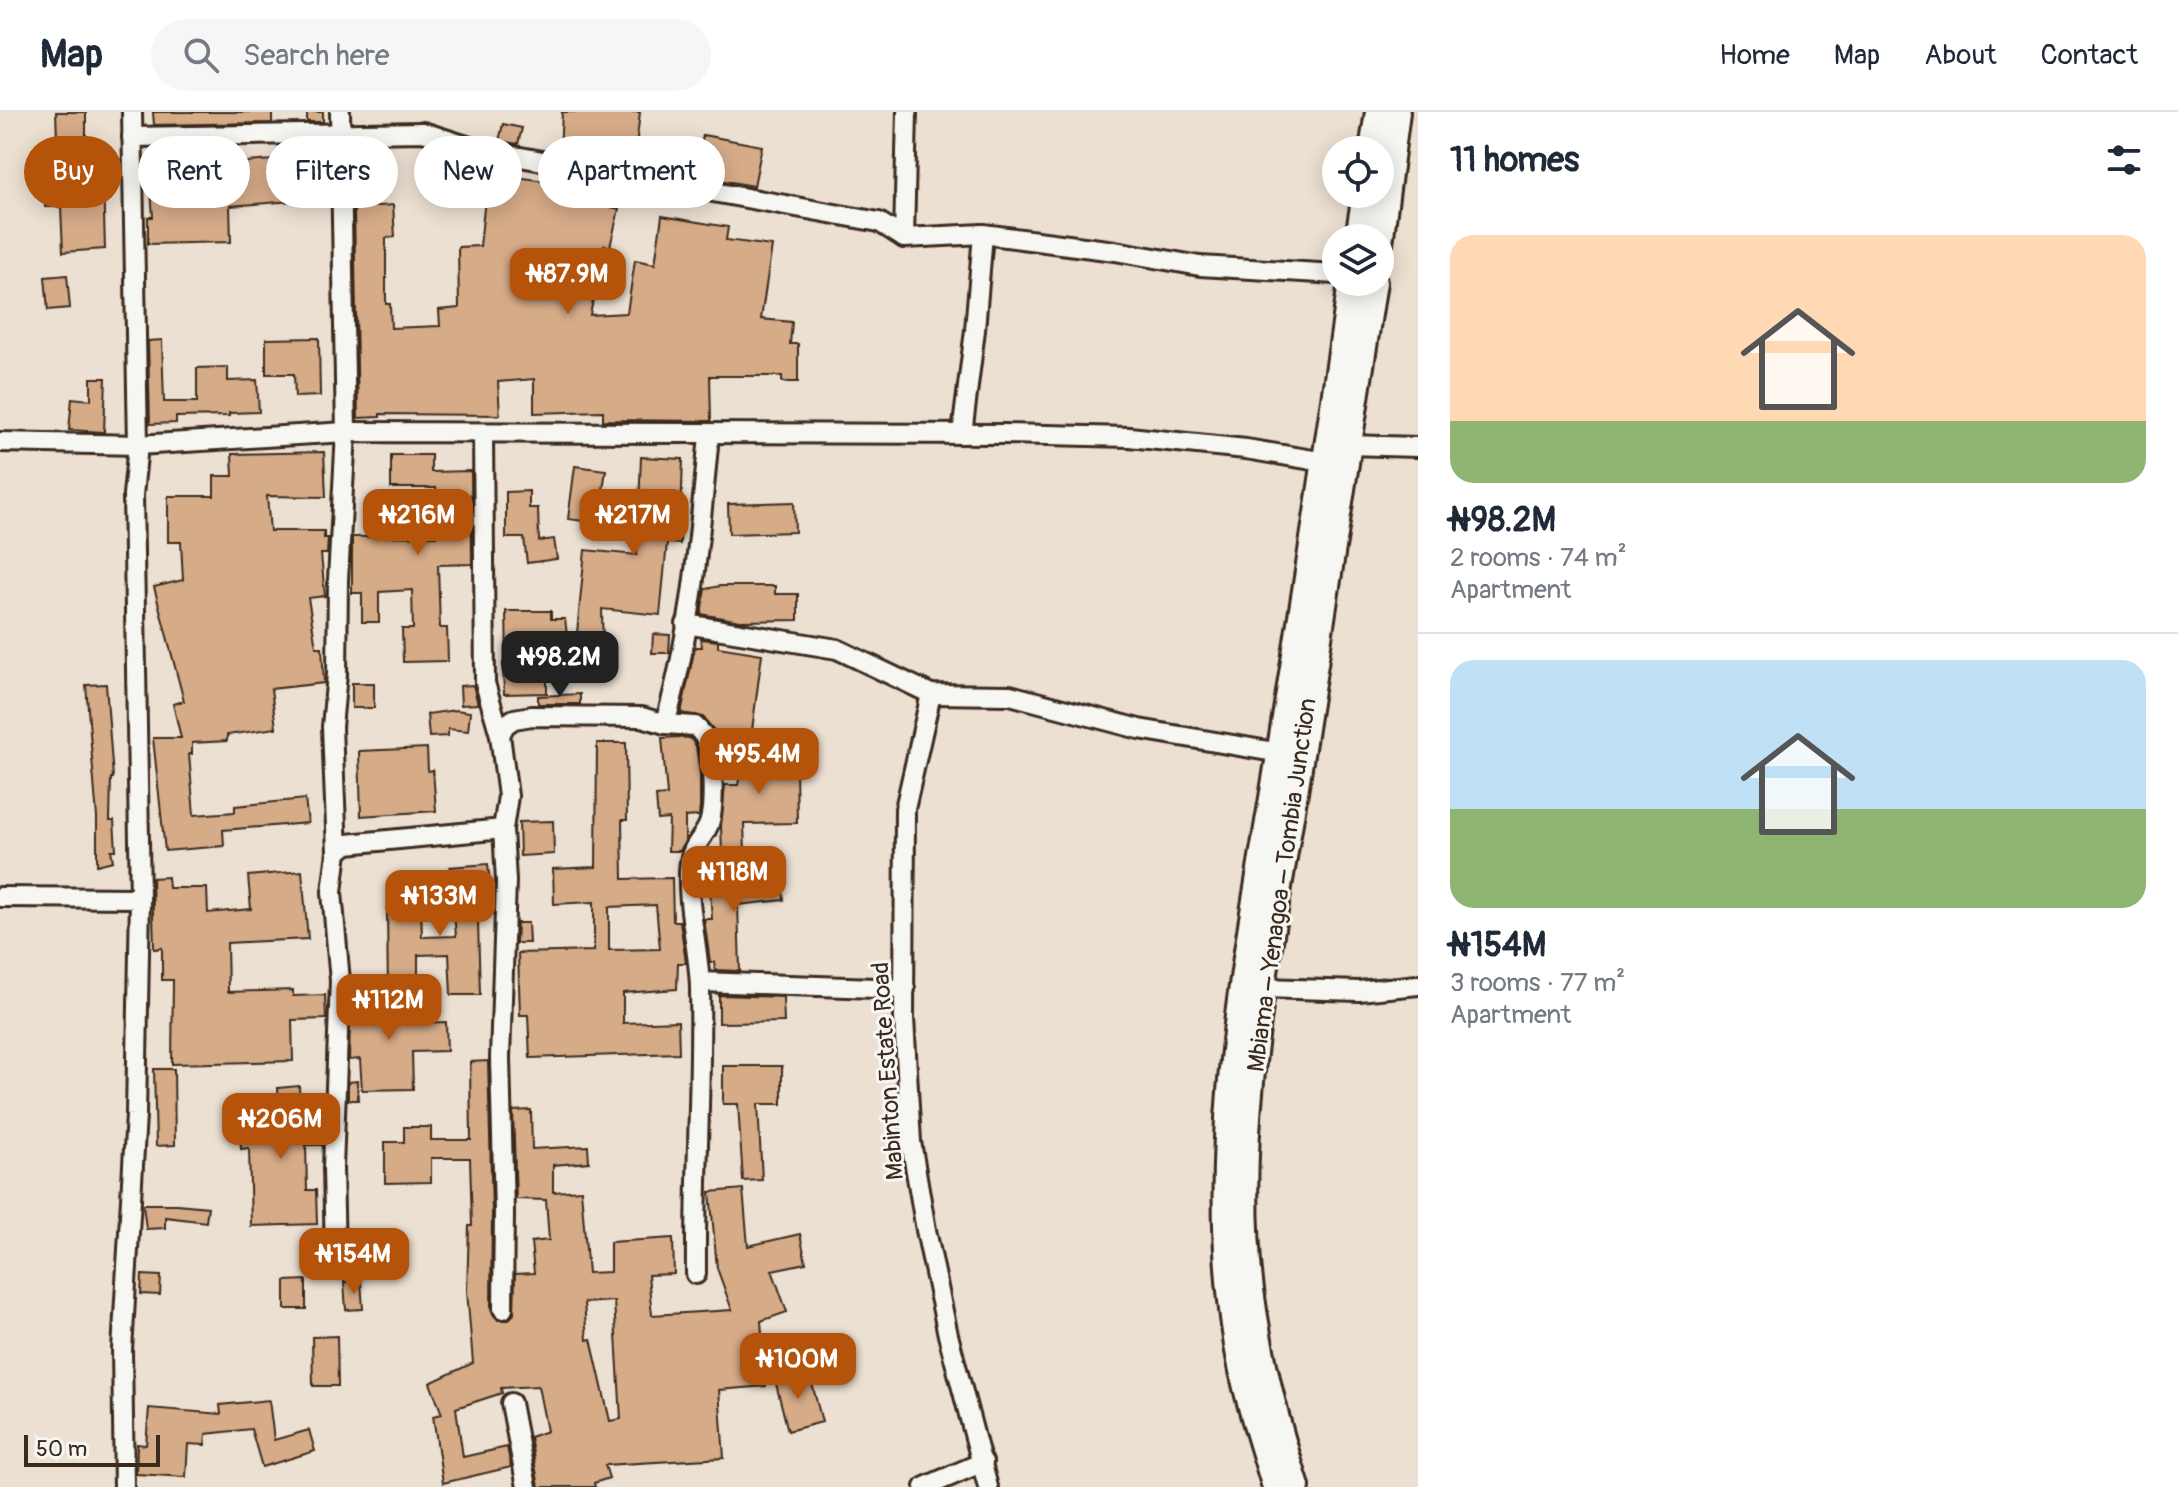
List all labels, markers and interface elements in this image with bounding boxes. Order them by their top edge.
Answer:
search box [151,19,711,91]
text: Map [40,31,103,79]
icon: search [179,33,223,77]
text: Search here [243,37,390,74]
text: Home [1719,38,1790,73]
text: Map [1834,38,1880,73]
text: About [1924,38,1997,73]
text: Contact [2041,38,2138,73]
chip: Buy [24,136,122,208]
chip: Rent [138,136,250,208]
chip: Filters [266,136,398,208]
chip: New [414,136,522,208]
chip: Apartment [538,136,725,208]
map controls [1322,136,1394,296]
button: locate [1322,136,1394,208]
icon: filters [2102,138,2146,182]
text: 11 homes [1450,139,1579,182]
button: layers [1322,224,1394,296]
pin: ₦87.9M [503,248,633,316]
text: ₦87.9M [528,258,608,290]
icon: home [1726,287,1870,431]
pin: ₦216M [362,489,474,557]
pin: ₦217M [578,489,690,557]
text: ₦216M [381,499,455,531]
text: ₦217M [598,499,670,531]
text: ₦98.2M [1450,499,1556,542]
text: 2 rooms · 74 m² [1450,542,1627,574]
text: Apartment [1450,574,1571,606]
pin: ₦98.2M [495,631,625,699]
text: ₦98.2M [519,641,601,673]
street label: Mbiama – Yenagoa – Tombia Junction [1241,696,1323,1074]
icon: home [1726,712,1870,856]
pin: ₦95.4M [694,728,824,796]
text: ₦95.4M [718,738,800,770]
pin: ₦118M [678,846,790,914]
text: ₦118M [700,856,768,888]
pin: ₦133M [384,870,496,938]
text: ₦133M [403,880,477,912]
text: ₦154M [1450,924,1546,967]
street label: Mabinton Estate Road [866,961,910,1181]
text: 3 rooms · 77 m² [1450,967,1625,999]
pin: ₦112M [333,974,445,1042]
text: ₦112M [354,984,424,1016]
text: Apartment [1450,999,1571,1031]
pin: ₦206M [225,1093,337,1161]
text: ₦206M [240,1103,322,1135]
pin: ₦154M [298,1228,410,1296]
text: ₦154M [317,1238,391,1270]
pin: ₦100M [742,1333,854,1401]
text: ₦100M [758,1343,838,1375]
scale bar [24,1431,160,1467]
text: 50 m [36,1435,87,1463]

